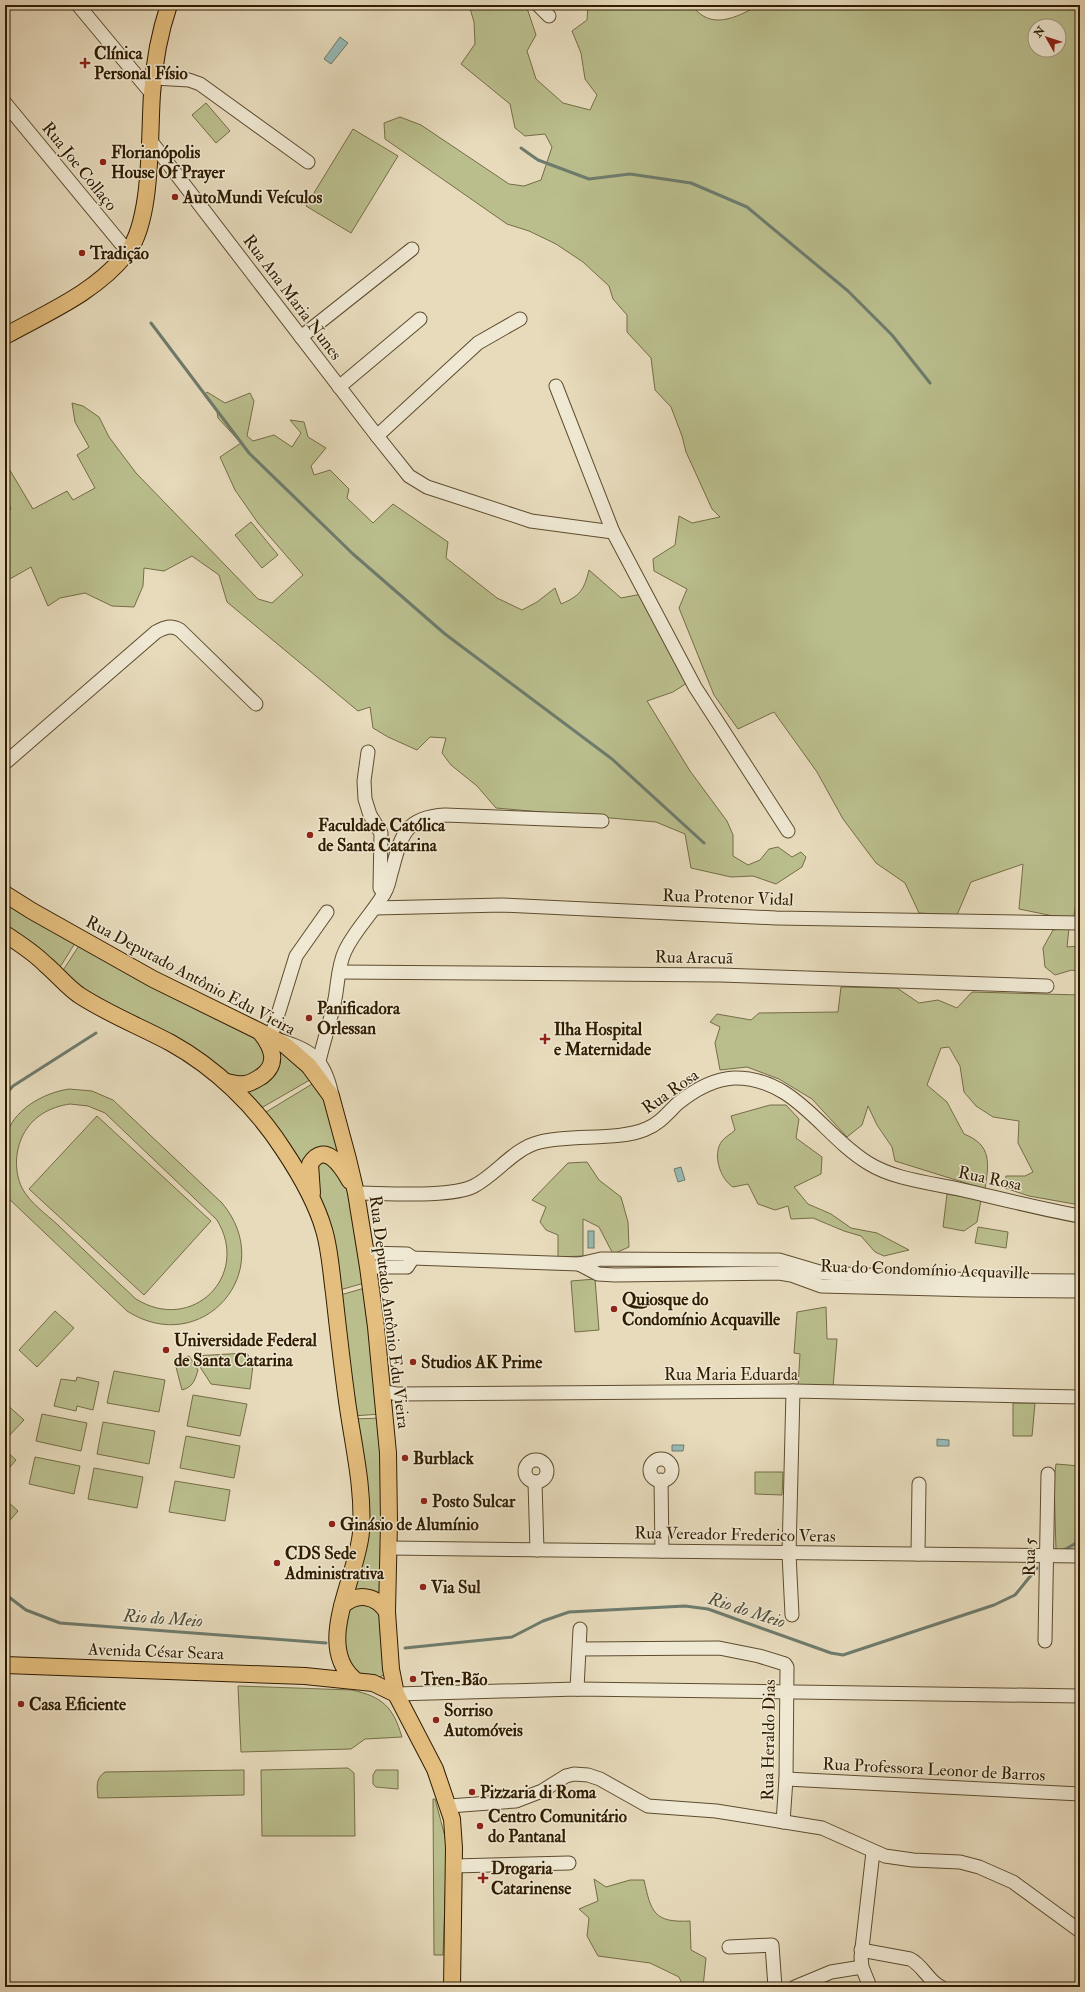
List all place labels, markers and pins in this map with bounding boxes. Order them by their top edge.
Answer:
place label: Clínica Personal Físio [94,43,188,84]
marker: Clínica Personal Físio [79,57,91,69]
place label: Florianópolis House Of Prayer [111,142,226,184]
marker: Florianópolis House Of Prayer [98,157,108,167]
place label: AutoMundi Veículos [182,187,322,208]
marker: AutoMundi Veículos [170,192,180,202]
place label: Tradição [89,243,149,264]
marker: Tradição [77,248,87,258]
place label: Faculdade Católica de Santa Catarina [318,815,446,856]
marker: Faculdade Católica de Santa Catarina [305,830,315,840]
place label: Panificadora Orlessan [317,998,401,1039]
marker: Panificadora Orlessan [304,1013,314,1023]
place label: Ilha Hospital e Maternidade [554,1019,652,1060]
marker: Ilha Hospital e Maternidade [539,1033,551,1045]
place label: Quiosque do Condomínio Acquaville [622,1289,781,1331]
marker: Quiosque do Condomínio Acquaville [609,1304,619,1314]
place label: Universidade Federal de Santa Catarina [174,1330,318,1371]
marker: Universidade Federal de Santa Catarina [161,1345,171,1355]
place label: Studios AK Prime [421,1352,543,1373]
marker: Studios AK Prime [408,1357,418,1367]
place label: Burblack [413,1448,475,1469]
marker: Burblack [400,1453,410,1463]
place label: Posto Sulcar [432,1491,516,1512]
marker: Posto Sulcar [419,1496,429,1506]
place label: Ginásio de Alumínio [340,1514,479,1535]
marker: Ginásio de Alumínio [327,1519,337,1529]
place label: CDS Sede Administrativa [284,1543,385,1584]
marker: CDS Sede Administrativa [272,1558,282,1568]
place label: Via Sul [430,1577,481,1598]
marker: Via Sul [418,1582,428,1592]
place label: Tren-Bão [420,1669,487,1690]
marker: Tren-Bão [408,1674,418,1684]
place label: Casa Eficiente [29,1694,127,1715]
marker: Casa Eficiente [16,1699,26,1709]
place label: Sorriso Automóveis [443,1700,523,1741]
marker: Sorriso Automóveis [431,1715,441,1725]
place label: Pizzaria di Roma [480,1782,597,1803]
marker: Pizzaria di Roma [467,1787,477,1797]
place label: Centro Comunitário do Pantanal [488,1806,627,1847]
marker: Centro Comunitário do Pantanal [475,1821,485,1831]
place label: Drogaria Catarinense [491,1858,572,1899]
marker: Drogaria Catarinense [478,1873,488,1883]

